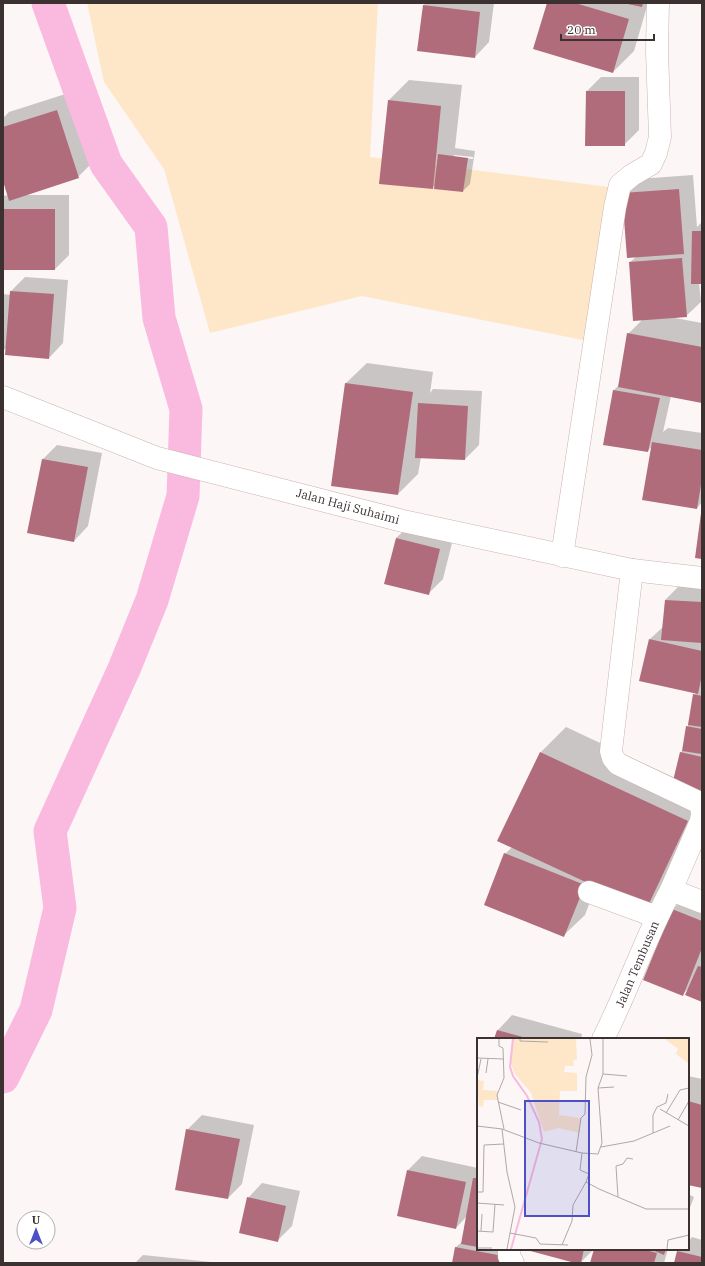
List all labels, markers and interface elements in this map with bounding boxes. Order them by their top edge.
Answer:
scale bar [561,16,654,42]
text: 20 m [567,22,596,37]
street label: Jalan Haji Suhaimi [295,485,401,527]
street label: Jalan Tembusan [612,918,662,1009]
inset map [477,1038,689,1250]
north arrow [16,1210,56,1250]
text: U [32,1213,41,1227]

